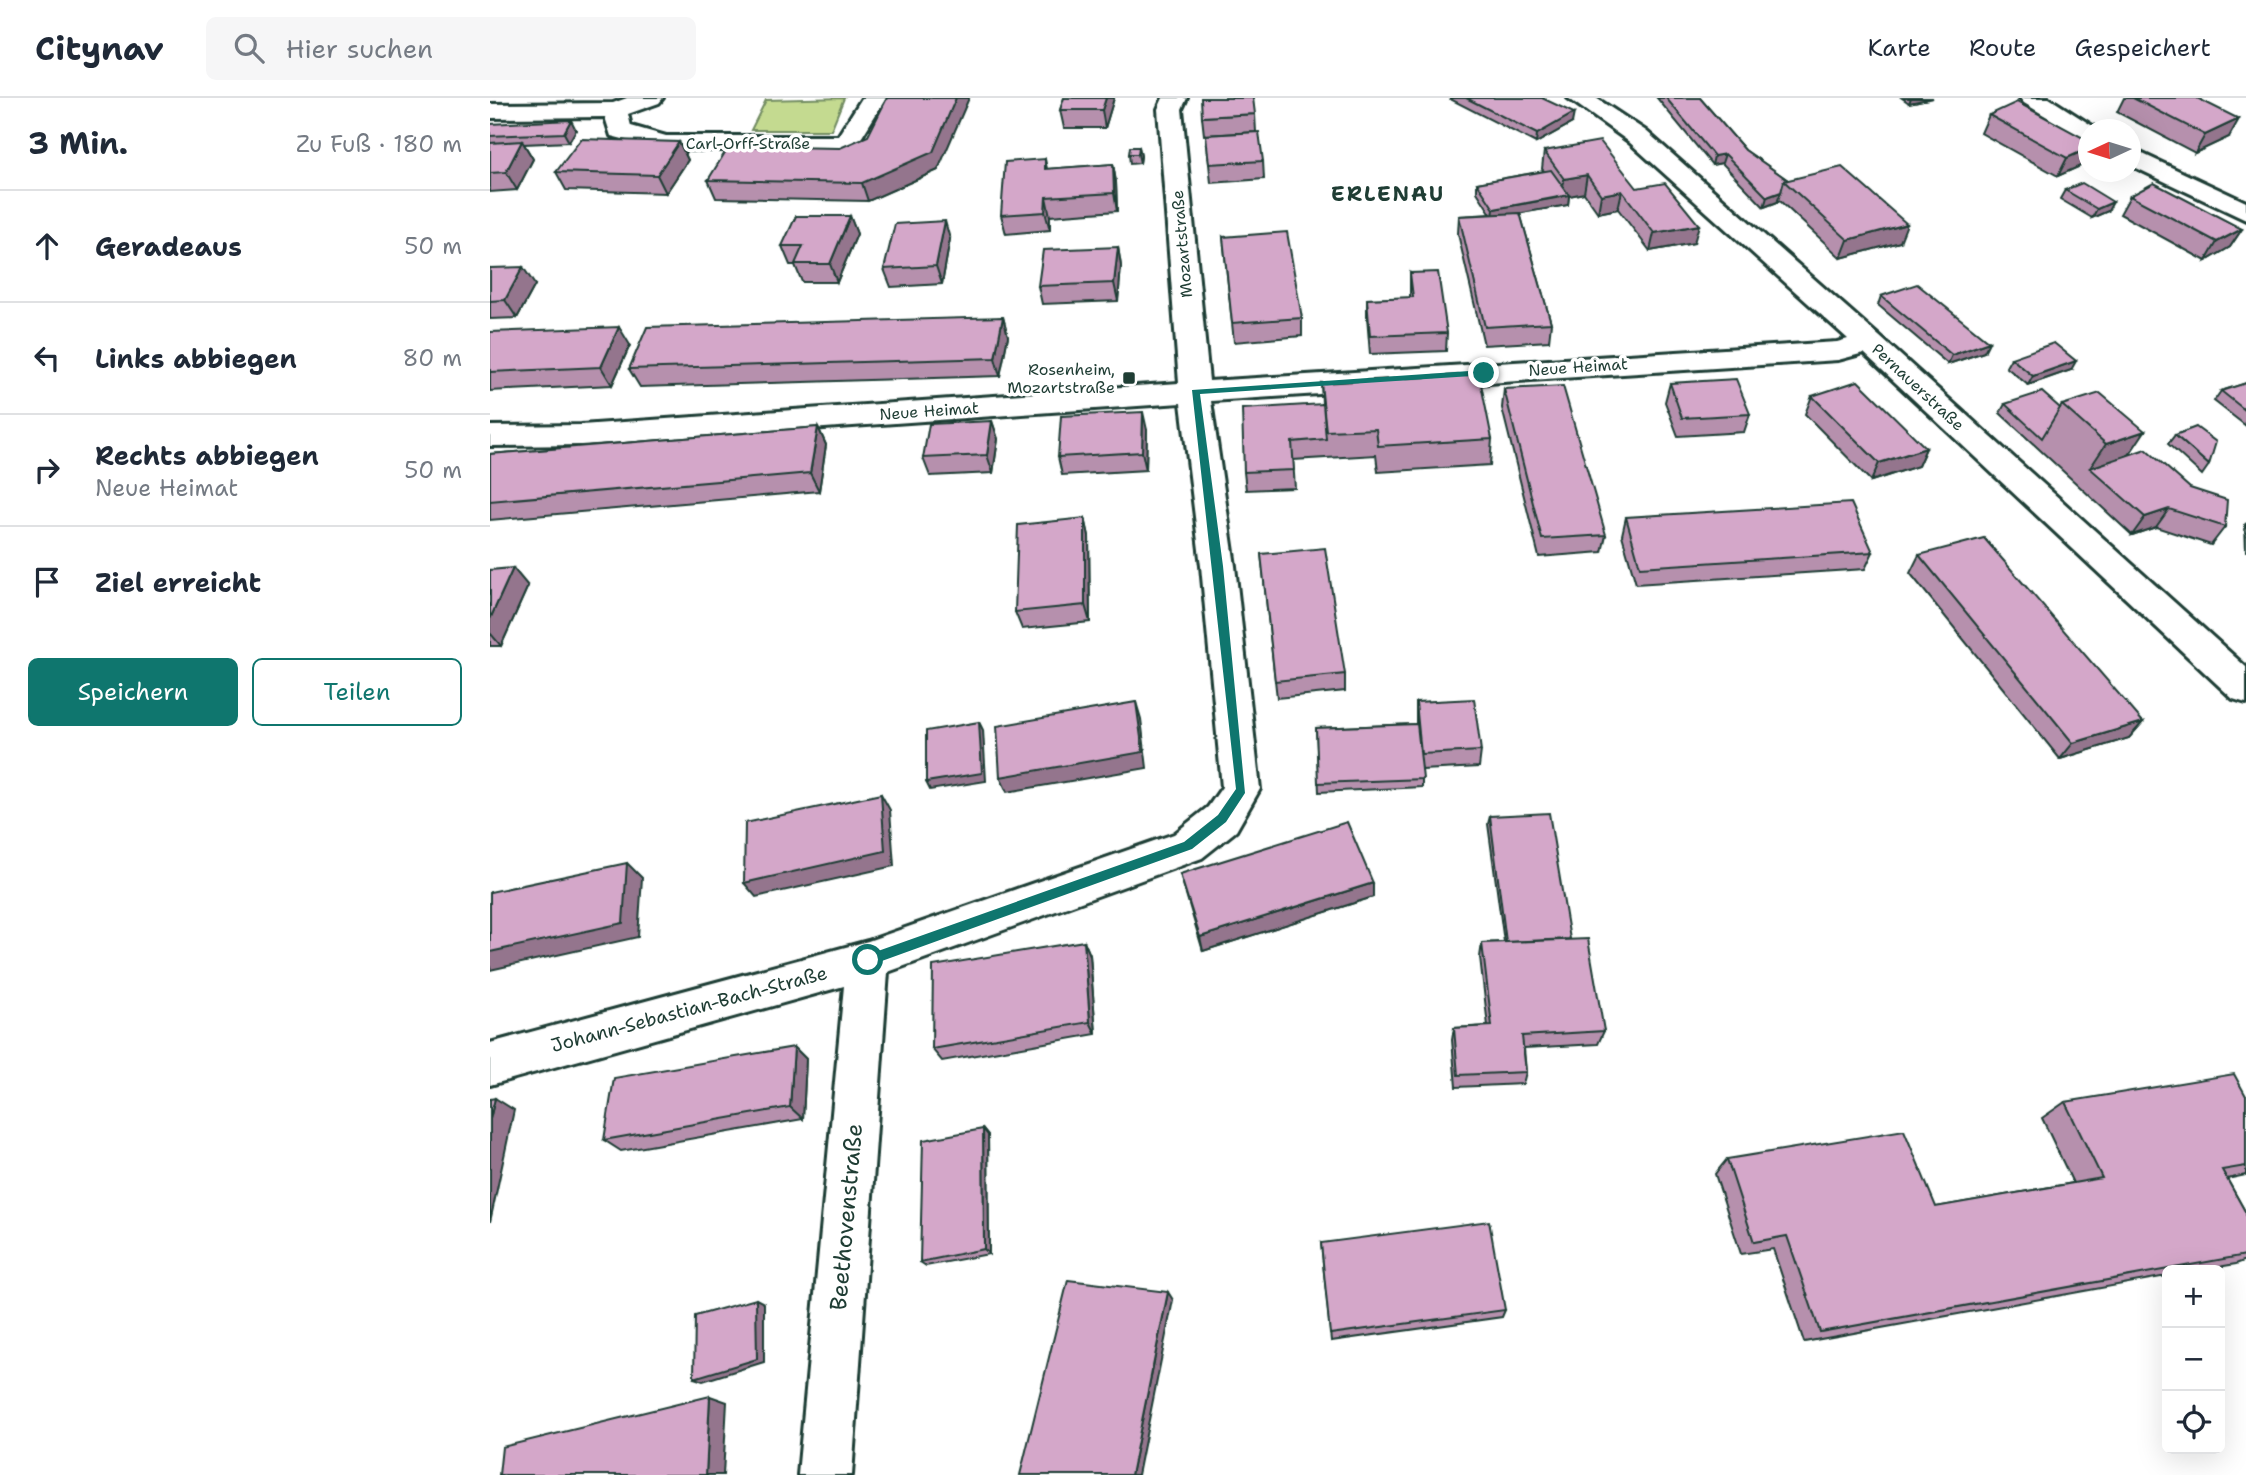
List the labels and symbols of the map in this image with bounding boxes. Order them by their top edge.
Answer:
north arrow [2078,119,2141,182]
street label: Carl-Orff-Straße [686,133,810,154]
district label: ERLENAU [1331,180,1445,208]
street label: Mozartstraße [1167,189,1197,299]
street label: Pernauerstraße [1867,339,1969,435]
street label: Neue Heimat [1528,353,1628,381]
route end [1468,357,1499,388]
place label: Rosenheim, Mozartstraße [1007,359,1115,398]
marker: Rosenheim, Mozartstraße [1121,370,1137,386]
street label: Neue Heimat [879,397,979,425]
route start [852,944,883,975]
street label: Johann-Sebastian-Bach-Straße [548,960,830,1058]
street label: Beethovenstraße [823,1122,869,1312]

